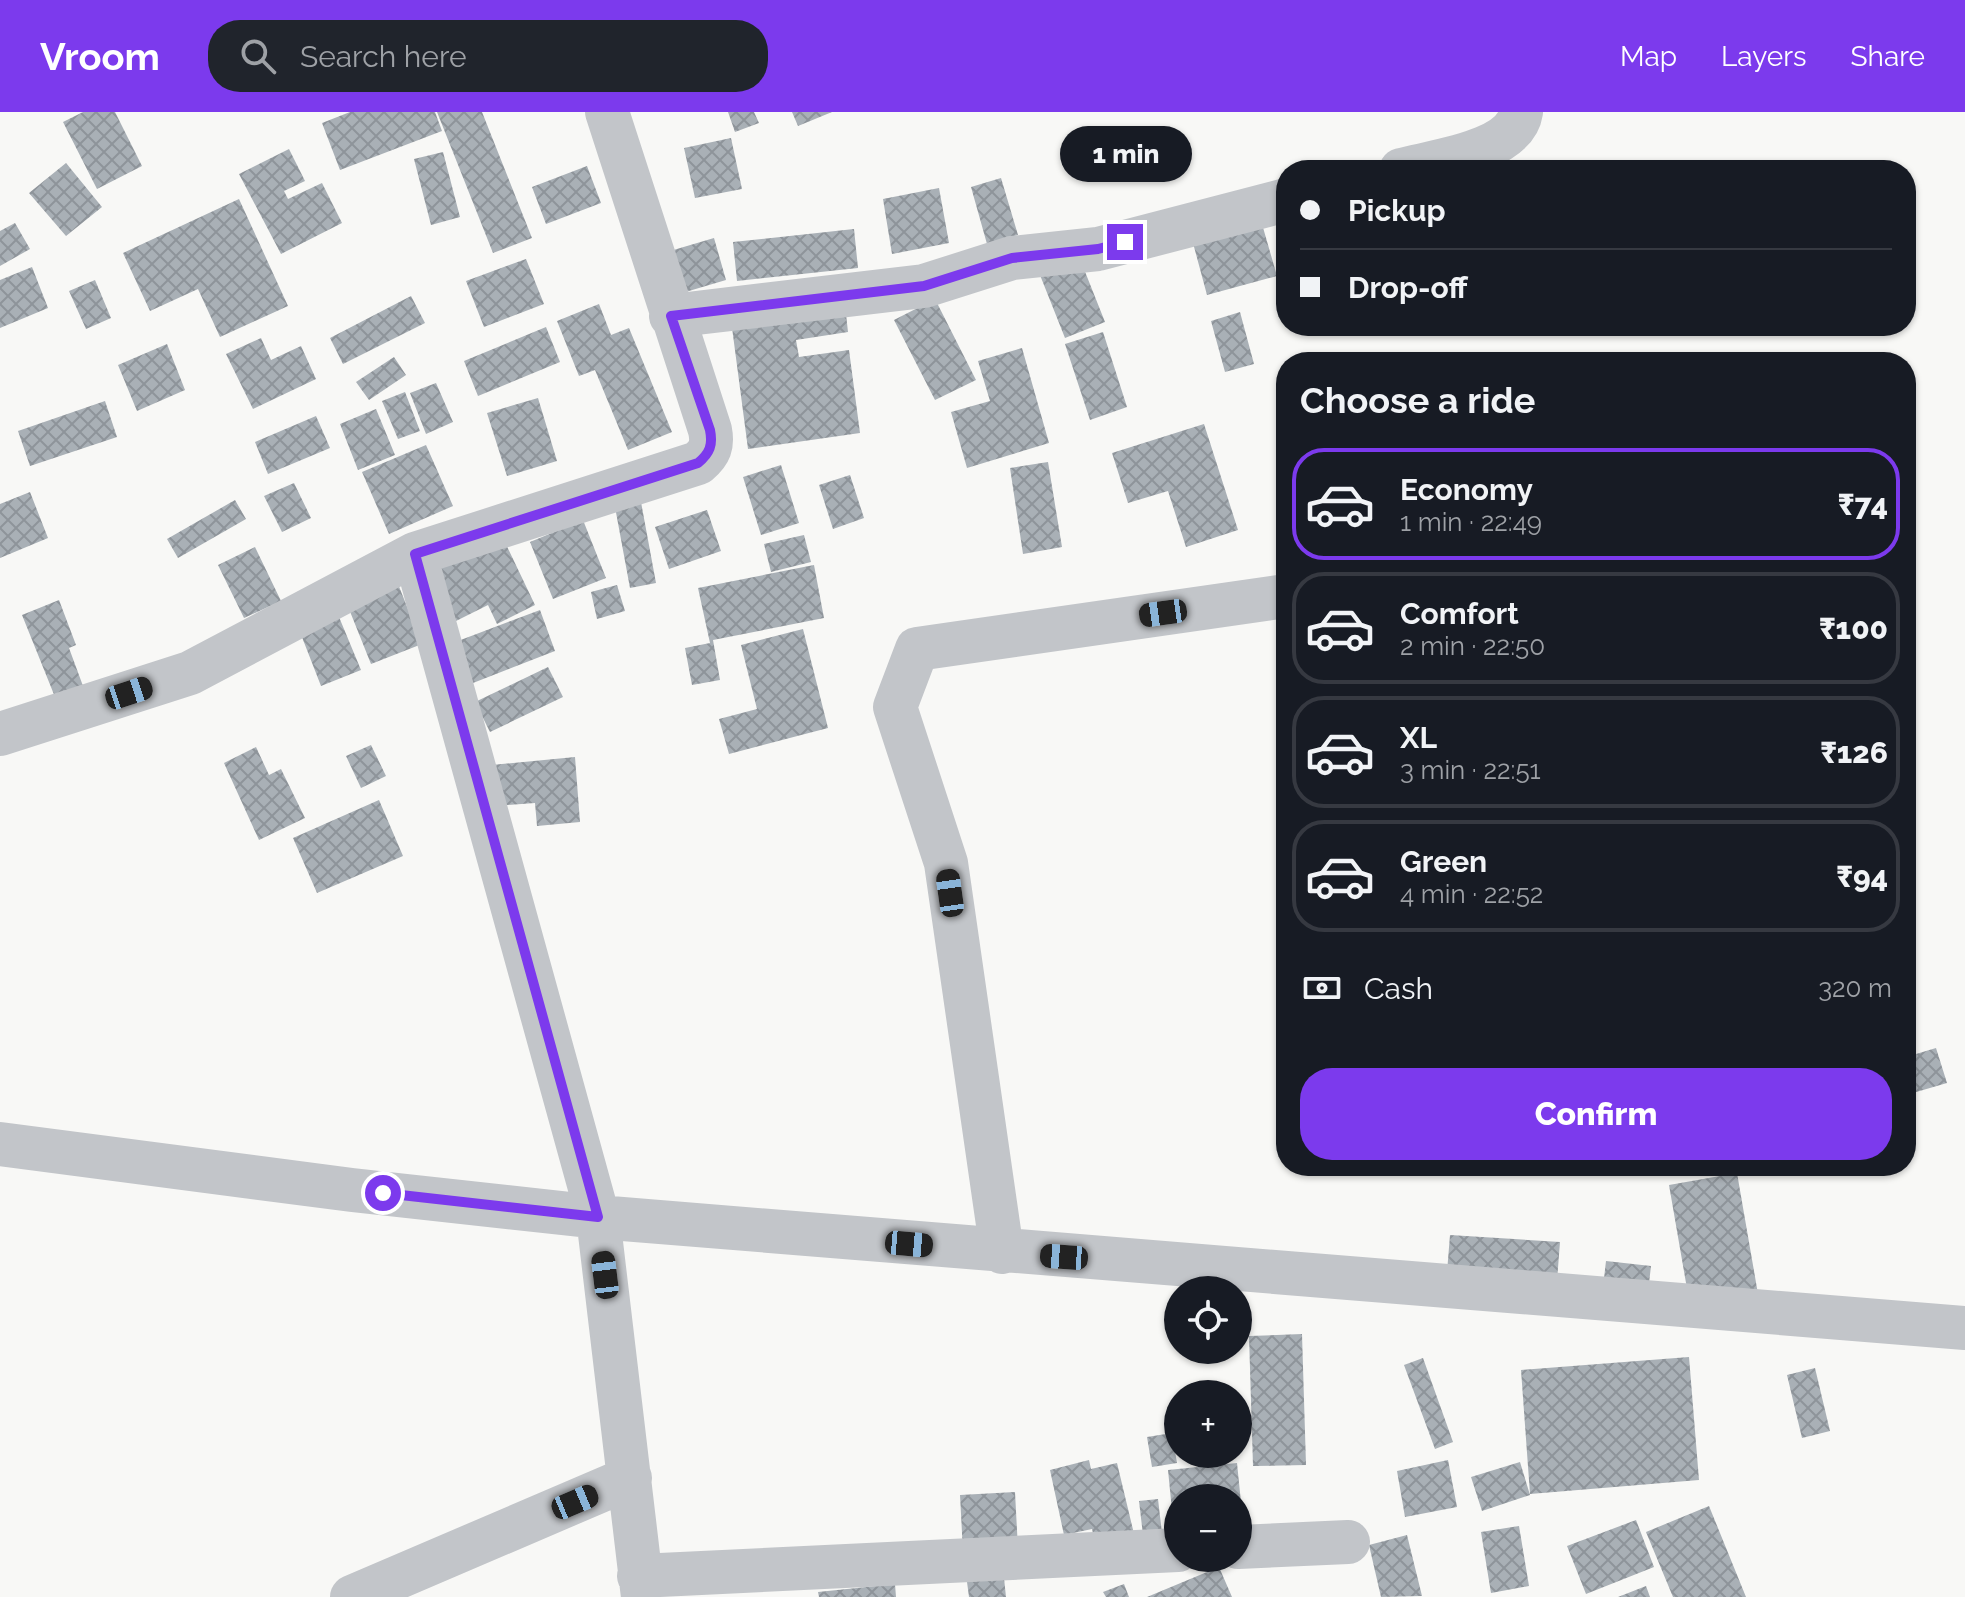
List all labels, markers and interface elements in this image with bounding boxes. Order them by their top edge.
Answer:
search box [208,20,768,92]
text: Vroom [40,34,160,79]
icon: search [236,34,280,78]
text: Search here [300,39,467,74]
text: Map [1620,40,1677,73]
text: Layers [1721,40,1807,73]
text: Share [1851,40,1925,73]
callout: 1 min [1059,126,1191,182]
text: 1 min [1093,139,1159,169]
text: Pickup [1348,193,1446,228]
route end [1107,224,1143,260]
text: Drop-off [1348,270,1468,305]
text: Choose a ride [1300,379,1535,421]
icon: car [1304,468,1376,540]
text: Economy [1400,472,1533,507]
text: ₹74 [1838,487,1888,522]
text: 1 min · 22:49 [1400,507,1542,537]
icon: car [1304,592,1376,664]
text: Comfort [1400,596,1519,631]
car [1138,598,1188,628]
text: ₹100 [1819,611,1888,646]
text: 2 min · 22:50 [1400,631,1545,661]
car [102,674,156,712]
icon: car [1304,716,1376,788]
text: XL [1400,720,1437,755]
text: ₹126 [1820,735,1888,770]
text: 3 min · 22:51 [1400,755,1541,785]
icon: car [1304,840,1376,912]
text: Green [1400,844,1487,879]
text: ₹94 [1836,859,1888,894]
car [935,868,965,918]
text: 4 min · 22:52 [1400,879,1543,909]
icon: cash [1300,966,1344,1010]
text: Cash [1364,971,1433,1006]
text: 320 m [1818,973,1892,1003]
button: Confirm [1300,1068,1892,1160]
route start [365,1175,401,1211]
car [884,1230,934,1258]
car [1039,1243,1089,1271]
car [590,1250,620,1300]
map controls [1164,1276,1252,1572]
button: locate [1164,1276,1252,1364]
button: + [1164,1380,1252,1468]
car [548,1482,602,1522]
button: − [1164,1484,1252,1572]

